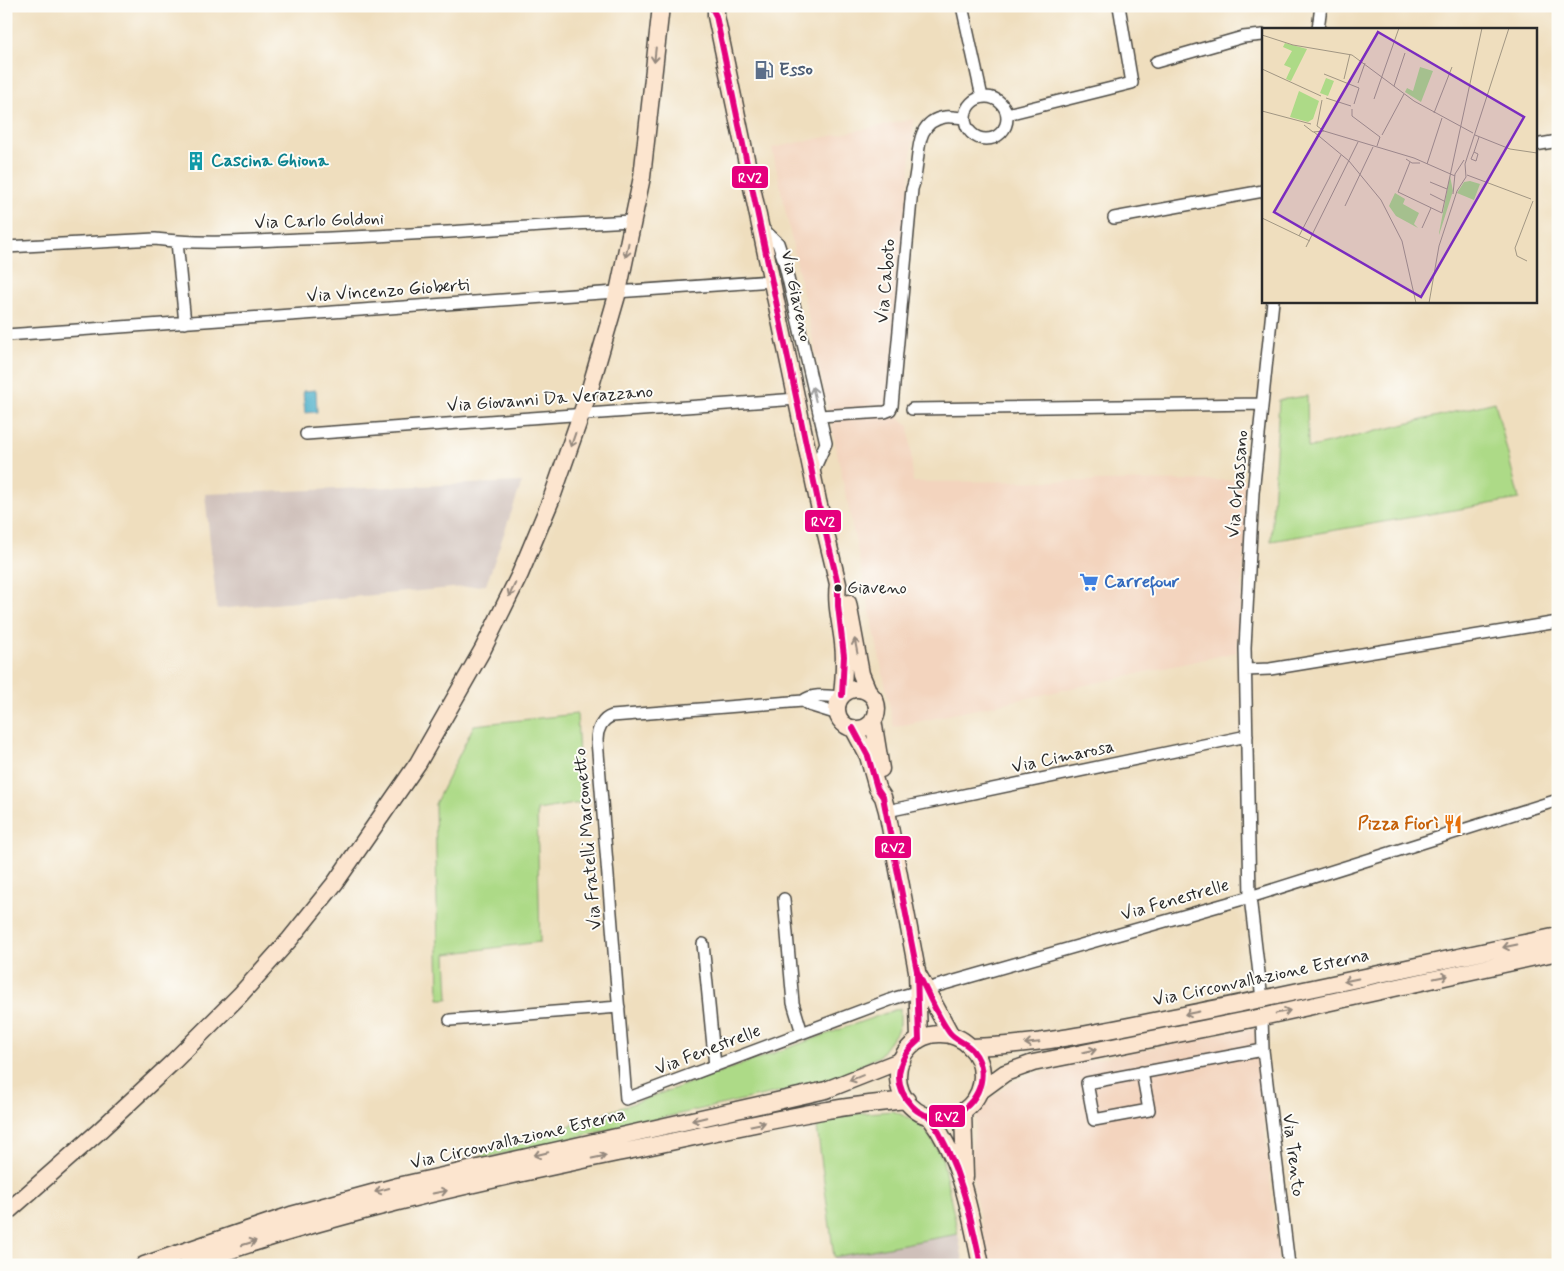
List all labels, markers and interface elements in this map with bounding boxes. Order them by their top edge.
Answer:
inset map [1262,28,1536,302]
one-way arrow [650,46,660,62]
place label: Esso [779,58,813,82]
fuel station icon: Esso [753,59,775,81]
place label: Cascina Ghiona [211,149,330,173]
building icon: Cascina Ghiona [185,150,207,172]
line badge: RV2 [731,165,769,189]
text: RV2 [738,169,762,187]
street label: Via Carlo Goldoni [254,207,384,235]
street label: Via Caboto [870,238,902,324]
one-way arrow [622,241,631,257]
street label: Via Giaveno [775,248,817,344]
street label: Via Vincenzo Gioberti [306,273,471,309]
street label: Via Giovanni Da Verazzano [446,380,654,418]
one-way arrow [809,387,818,403]
street label: Via Orbassano [1221,429,1255,539]
one-way arrow [568,431,577,447]
line badge: RV2 [804,509,842,533]
text: RV2 [811,513,835,531]
place label: Carrefour [1104,570,1180,596]
supermarket icon: Carrefour [1078,571,1100,593]
place label: Giaveno [847,577,907,599]
one-way arrow [507,582,516,597]
marker: Giaveno [833,583,843,593]
one-way arrow [851,639,860,655]
street label: Via Cimarosa [1009,734,1117,780]
street label: Via Fratelli Marconetto [568,747,608,931]
place label: Pizza Fiorì [1358,812,1438,836]
restaurant icon: Pizza Fiorì [1442,813,1464,835]
line badge: RV2 [874,835,912,859]
text: RV2 [881,839,905,857]
street label: Via Fenestrelle [1118,873,1232,927]
one-way arrow [1503,942,1519,951]
street label: Via Circonvallazione Esterna [1151,943,1371,1013]
one-way arrow [1433,972,1449,982]
one-way arrow [1344,976,1360,985]
one-way arrow [1274,1007,1290,1017]
one-way arrow [1184,1008,1200,1018]
street label: Via Fenestrelle [652,1019,764,1081]
one-way arrow [1025,1038,1041,1048]
one-way arrow [1080,1046,1096,1055]
one-way arrow [849,1074,864,1083]
street label: Via Circonvallazione Esterna [408,1103,628,1175]
line badge: RV2 [928,1104,966,1128]
text: RV2 [935,1108,959,1126]
street label: Via Trento [1276,1112,1310,1198]
one-way arrow [692,1115,708,1124]
one-way arrow [749,1119,765,1128]
one-way arrow [533,1150,549,1159]
one-way arrow [590,1152,606,1161]
one-way arrow [375,1186,391,1196]
one-way arrow [432,1187,448,1196]
one-way arrow [241,1238,257,1247]

